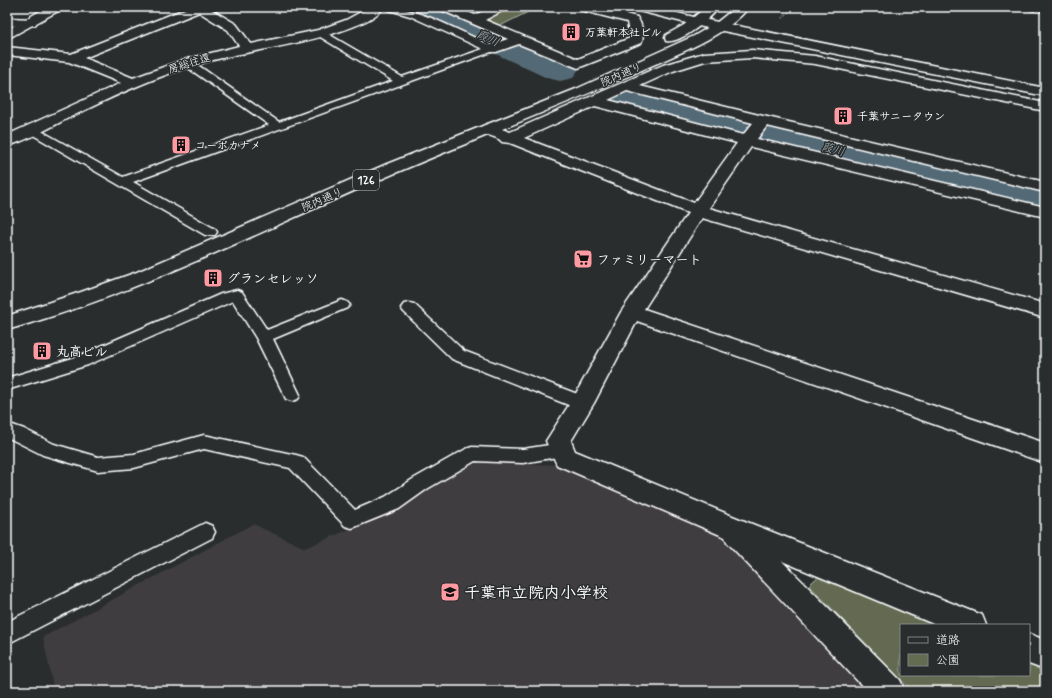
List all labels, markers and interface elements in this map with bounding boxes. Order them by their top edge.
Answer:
building icon: 万葉軒本社ビル [560,21,582,43]
place label: 万葉軒本社ビル [585,26,662,40]
water label: 葭川 [473,27,502,51]
street label: 房総往還 [166,51,212,77]
street label: 院内通り [598,60,644,90]
building icon: 千葉サニータウン [832,105,854,127]
place label: 千葉サニータウン [857,110,945,124]
building icon: コーポカナメ [170,134,192,156]
place label: コーポカナメ [195,139,261,153]
water label: 葭川 [819,139,846,161]
road number: 126 [353,170,379,190]
street label: 院内通り [299,185,345,215]
supermarket icon: ファミリーマート [572,248,594,270]
place label: ファミリーマート [597,252,702,269]
building icon: グランセレッソ [202,267,224,289]
place label: グランセレッソ [227,271,319,288]
building icon: 丸高ビル [31,340,53,362]
place label: 丸高ビル [56,344,108,361]
school or university icon: 千葉市立院内小学校 [439,581,461,603]
place label: 千葉市立院内小学校 [464,583,608,604]
legend [900,624,1030,676]
text: 道路 [936,633,960,649]
text: 公園 [936,653,960,669]

